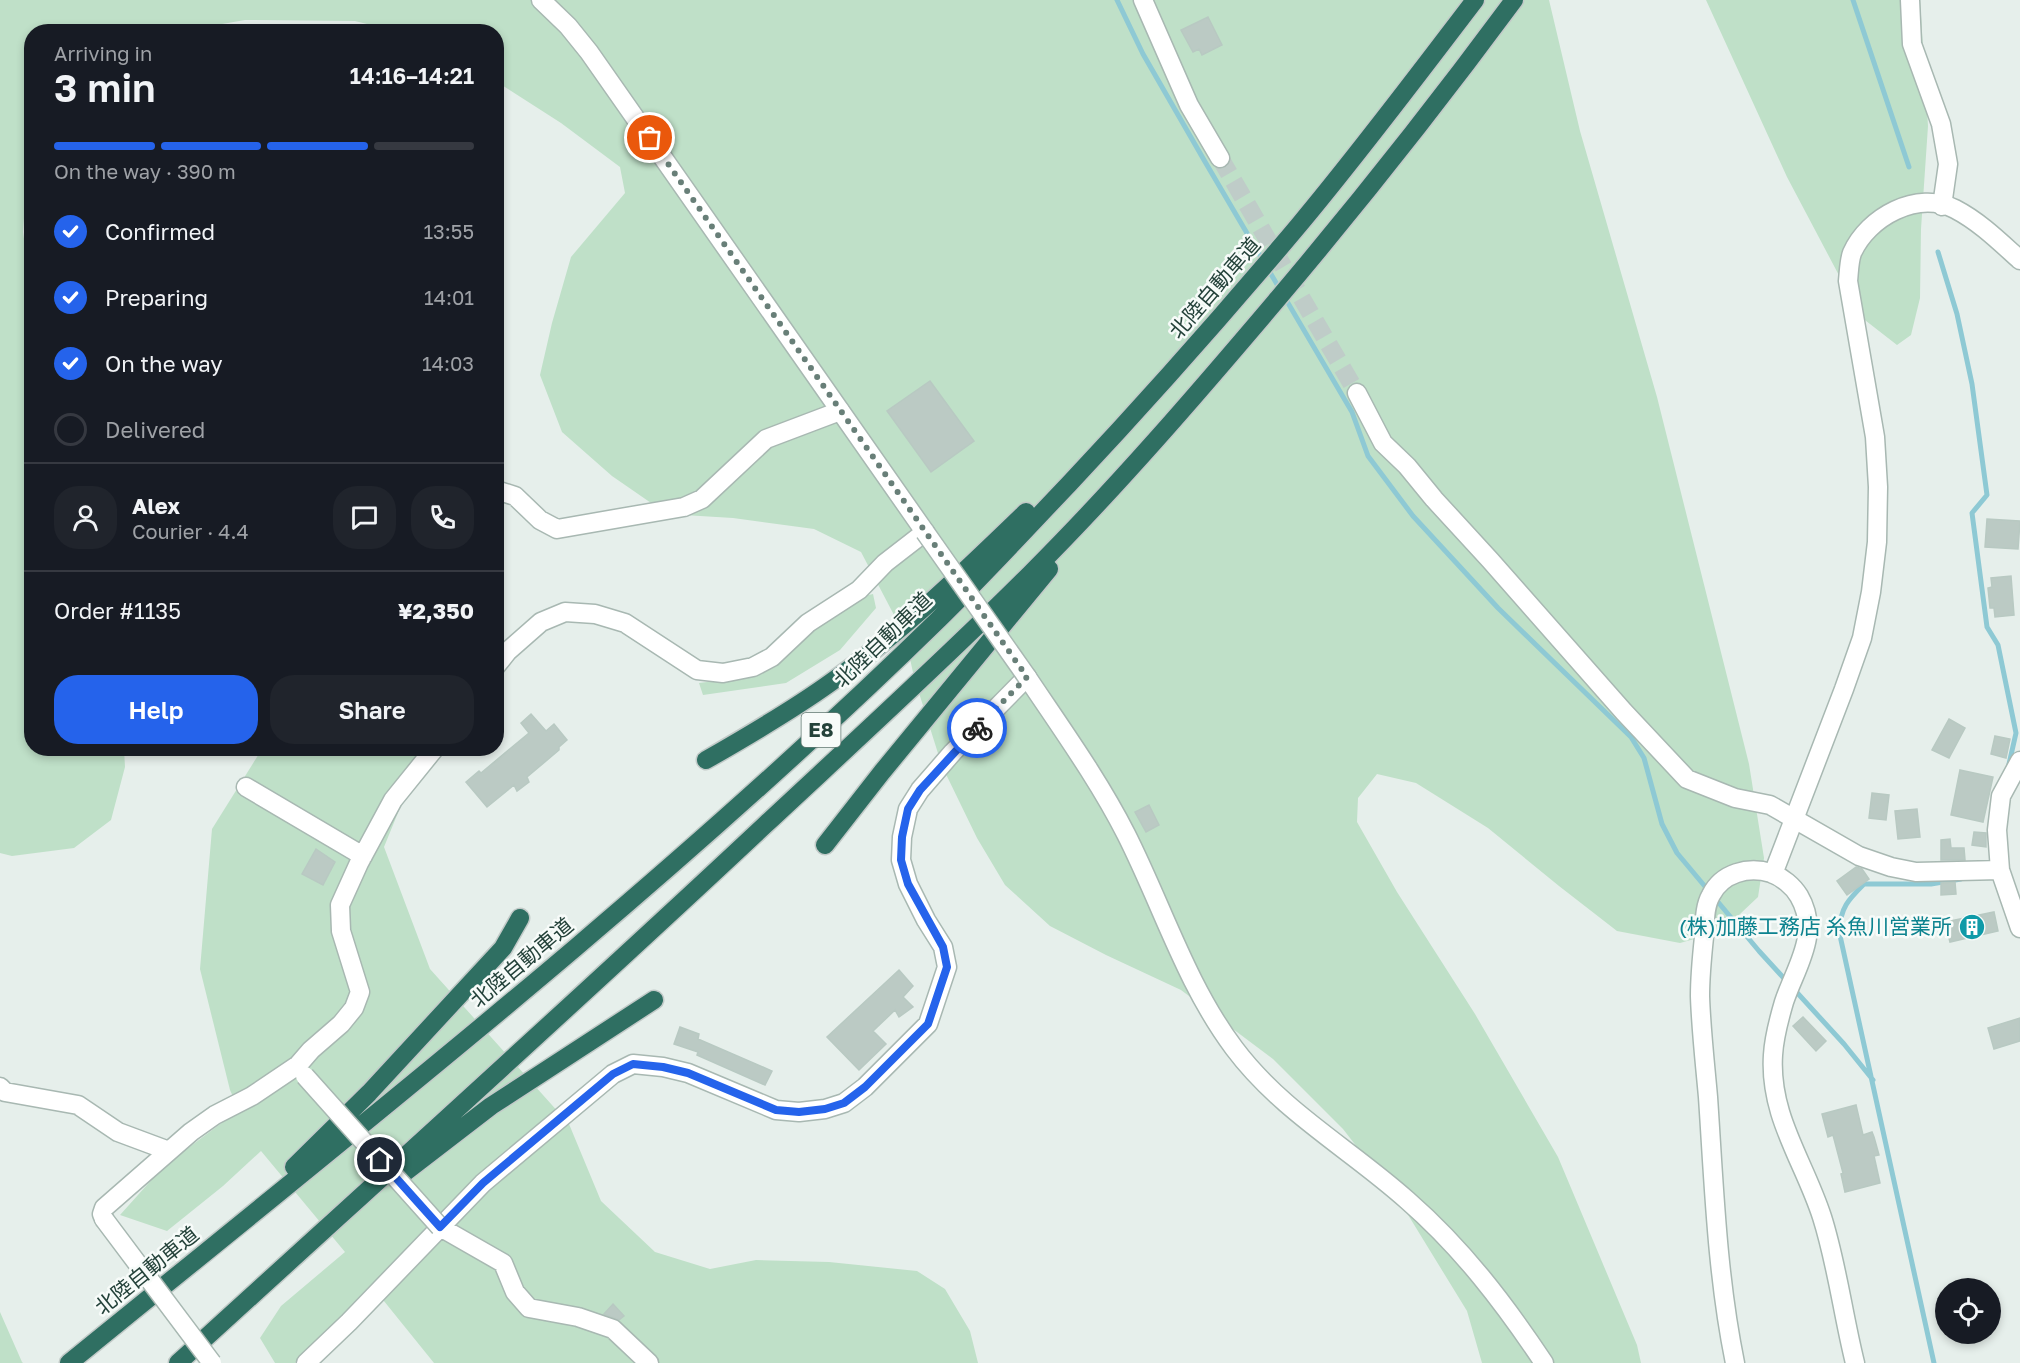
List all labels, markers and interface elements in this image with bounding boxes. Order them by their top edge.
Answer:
text: Arriving in [54,41,152,65]
text: 14:16–14:21 [350,62,474,89]
text: 3 min [54,64,156,111]
pin [624,112,675,163]
icon: bag [633,121,666,154]
text: On the way · 390 m [54,159,236,183]
icon: check [54,215,87,248]
text: Confirmed [105,218,215,245]
text: 13:55 [423,219,474,243]
street label: 北陸自動車道 [1163,231,1265,343]
icon: check [54,281,87,314]
text: Preparing [105,284,208,311]
text: 14:01 [424,285,474,309]
icon: check [54,347,87,380]
text: On the way [105,350,223,377]
text: 14:03 [422,351,474,375]
text: Delivered [105,416,205,443]
button: person [54,486,117,549]
button: chat [333,486,396,549]
button: phone [411,486,474,549]
text: Alex [132,492,180,519]
text: Courier · 4.4 [132,519,249,543]
street label: 北陸自動車道 [828,586,937,692]
text: Order #1135 [54,597,181,624]
text: ¥2,350 [398,597,474,624]
button: Help [54,675,258,744]
button: Share [270,675,474,744]
courier [947,698,1007,758]
icon: bike [961,712,994,745]
road number: E8 [802,713,840,747]
street label: 北陸自動車道 [465,912,578,1013]
building icon: (株)加藤工務店 糸魚川営業所 [1957,912,1987,942]
place label: (株)加藤工務店 糸魚川営業所 [1679,913,1952,939]
pin [354,1134,405,1185]
icon: home [363,1143,396,1176]
street label: 北陸自動車道 [89,1220,204,1320]
map controls [1935,1278,2001,1344]
button: locate [1935,1278,2001,1344]

